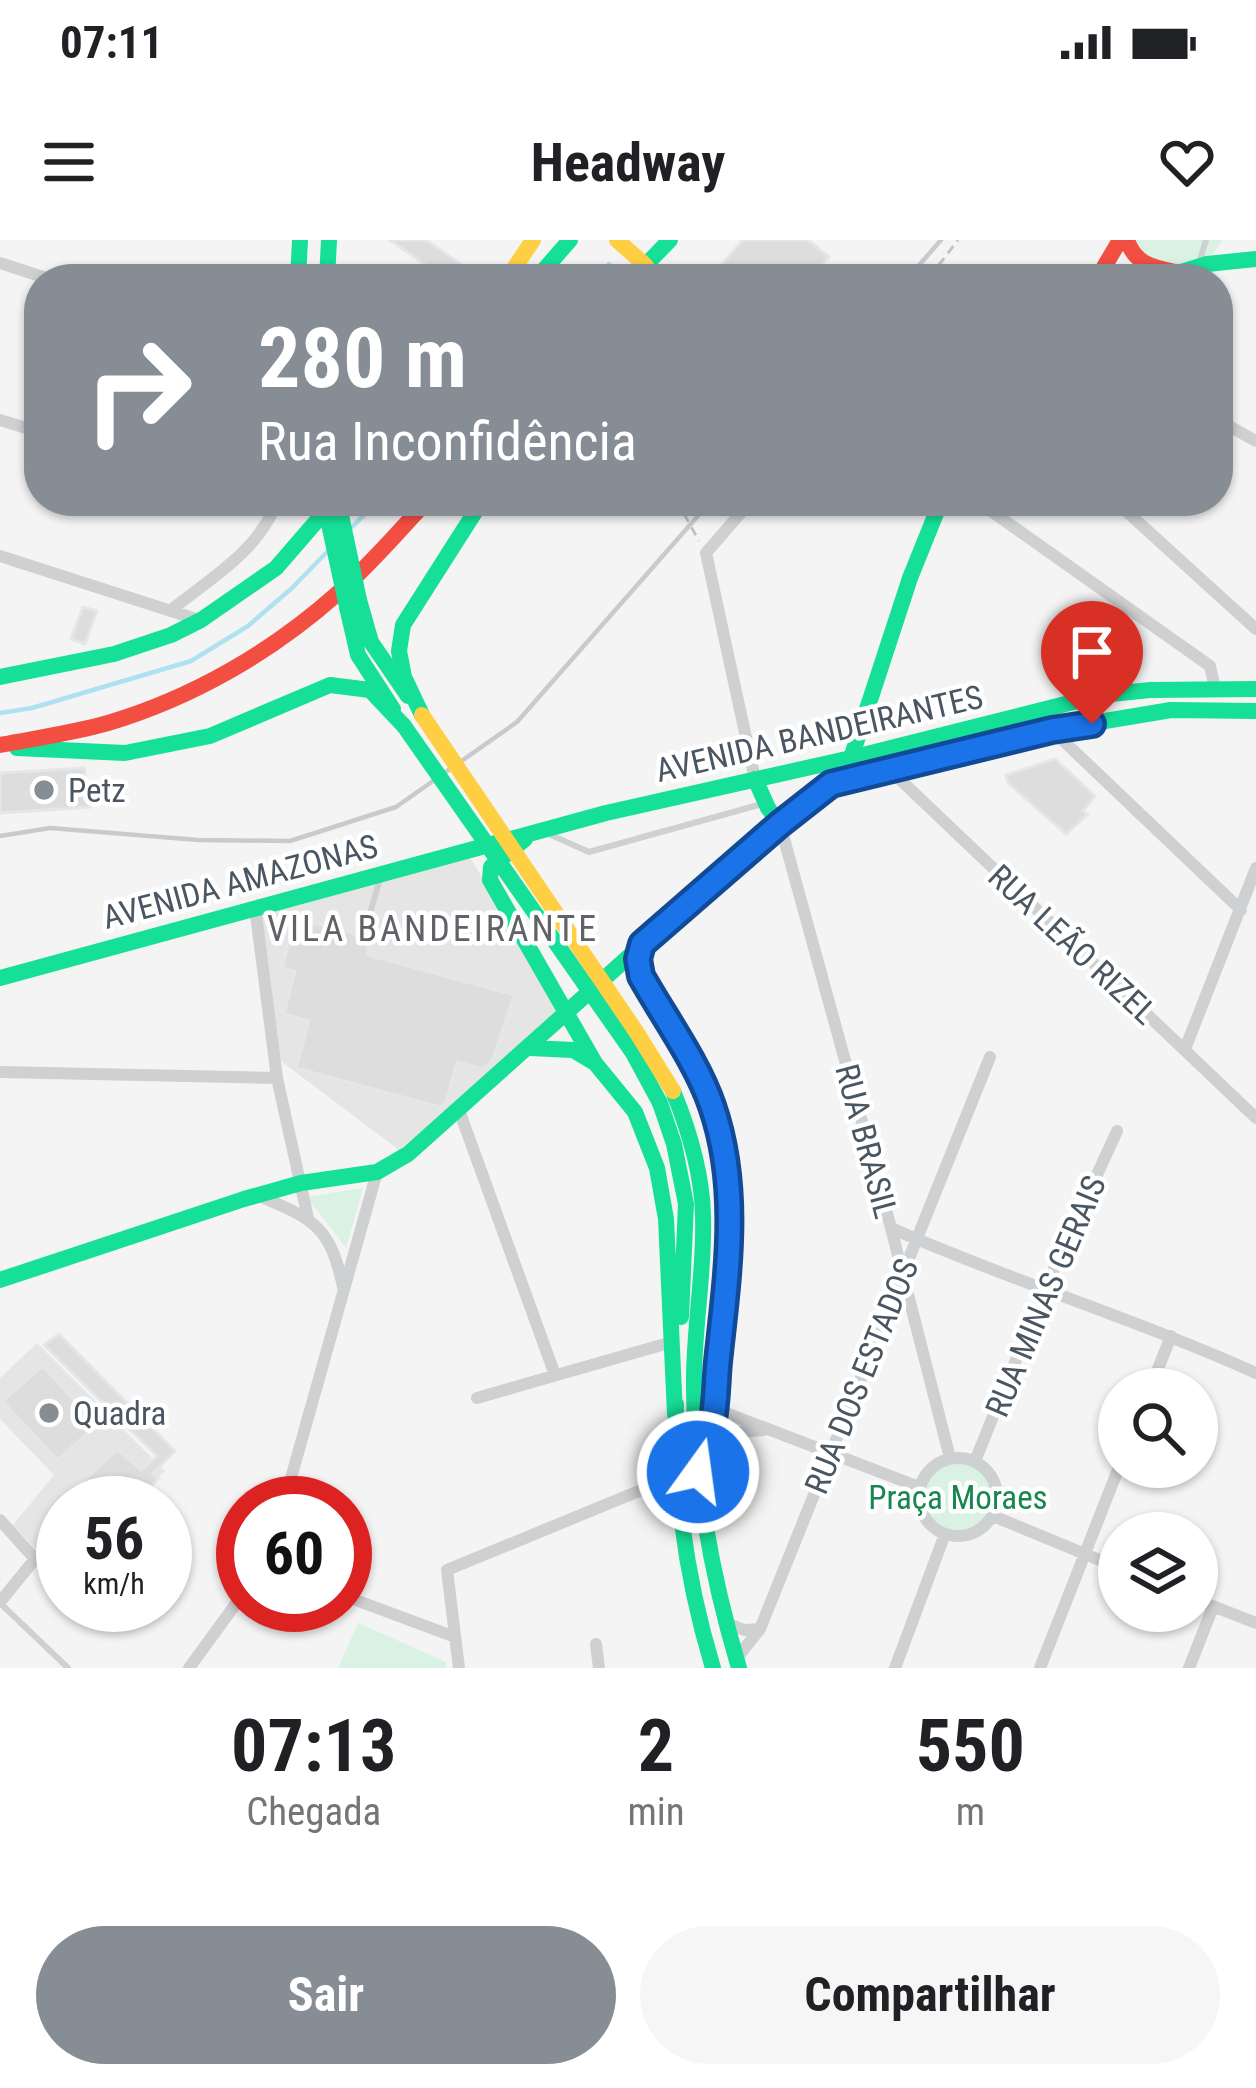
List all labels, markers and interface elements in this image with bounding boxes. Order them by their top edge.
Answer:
text: 07:11 [60,16,163,69]
icon: menu [36,129,102,195]
icon: heart [1154,129,1220,195]
text: Headway [531,131,725,194]
text: 280 m [258,309,467,408]
icon: right [60,312,216,468]
text: Rua Inconfidência [258,410,637,473]
pin [1041,601,1143,724]
icon: arrive [1059,619,1125,685]
street label: AVENIDA BANDEIRANTES [652,677,986,790]
place label: Petz [68,771,126,810]
marker: Petz [31,777,57,803]
street label: AVENIDA AMAZONAS [98,826,382,937]
street label: RUA LEÃO RIZEL [980,857,1165,1032]
district label: VILA BANDEIRANTE [267,908,599,950]
street label: RUA BRASIL [827,1060,906,1222]
street label: RUA MINAS GERAIS [977,1170,1114,1422]
street label: RUA DOS ESTADOS [797,1253,926,1499]
map controls [1098,1368,1218,1632]
button: search [1098,1368,1218,1488]
place label: Quadra [73,1394,166,1433]
marker: Quadra [36,1400,62,1426]
position arrow [635,1409,761,1535]
speed limit sign: 60 [216,1476,372,1632]
park label: Praça Moraes [868,1478,1048,1517]
text: 56 [84,1503,144,1574]
button: layers [1098,1512,1218,1632]
text: km/h [83,1566,145,1601]
text: 07:13 [231,1704,396,1789]
text: 2 [638,1704,674,1789]
text: 550 [916,1704,1025,1789]
text: Chegada [246,1789,381,1835]
text: min [627,1789,685,1835]
text: m [956,1789,985,1835]
button: Sair [36,1926,616,2064]
button: Compartilhar [640,1926,1220,2064]

